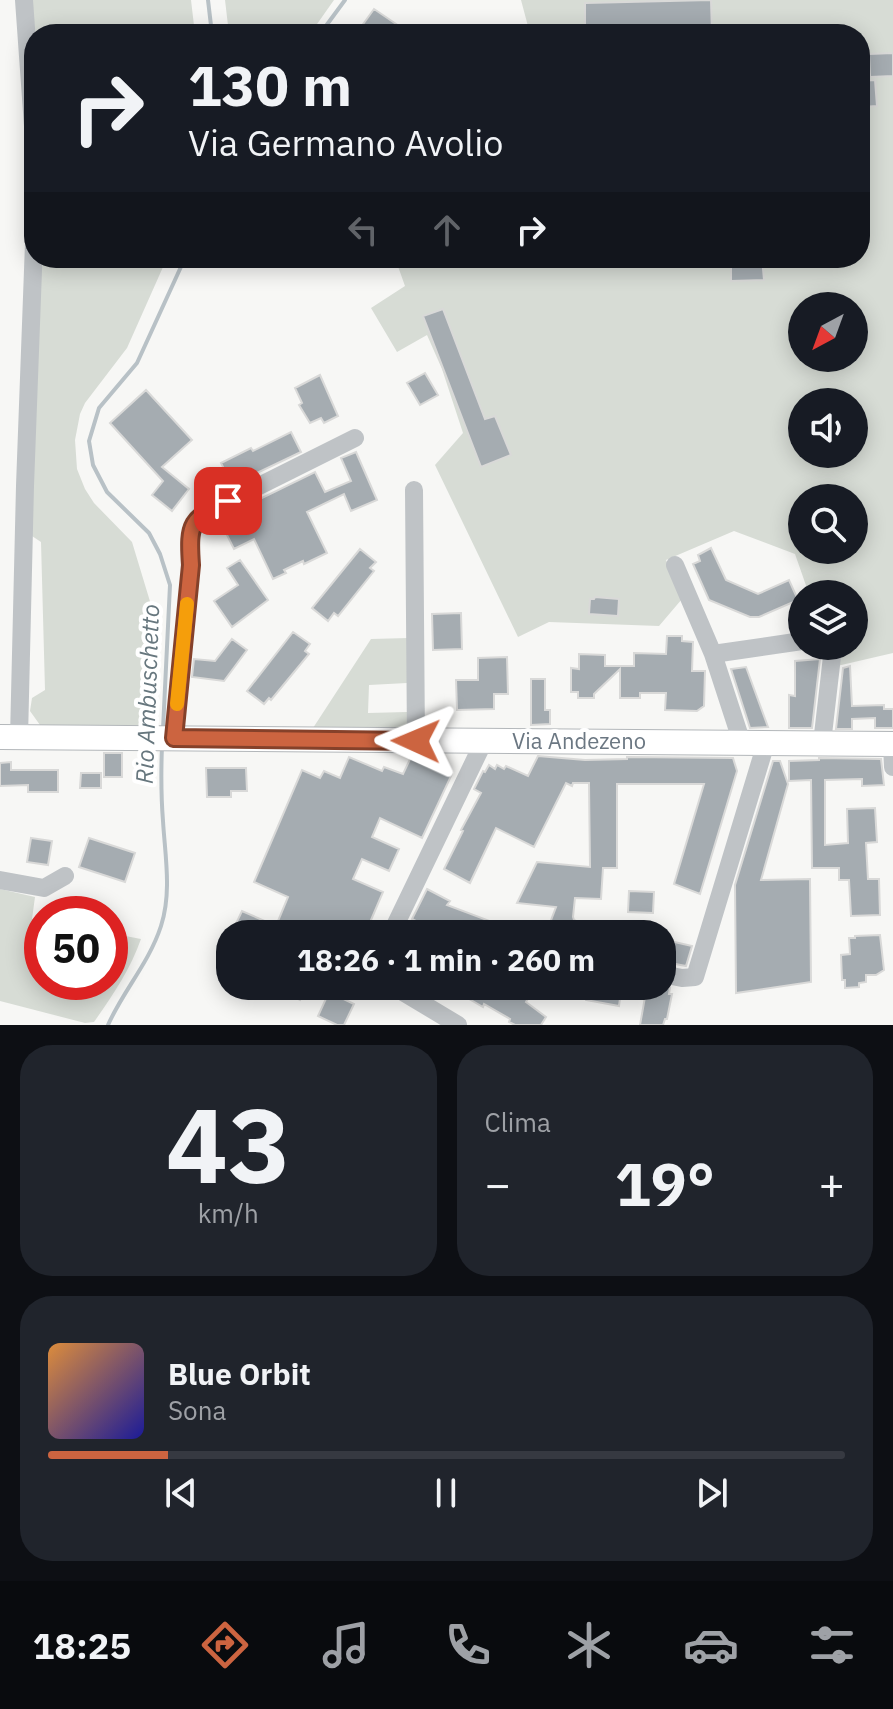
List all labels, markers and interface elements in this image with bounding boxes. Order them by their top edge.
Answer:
text: 130 m [188,49,352,121]
icon: right [56,56,160,160]
text: Via Germano Avolio [188,119,503,166]
icon: left [341,208,385,252]
icon: ahead [425,208,469,252]
icon: right [509,208,553,252]
north arrow [788,292,868,372]
map controls [788,292,868,660]
button: sound [788,388,868,468]
pin [194,467,262,535]
icon: arrive [206,479,250,523]
button: search [788,484,868,564]
button: layers [788,580,868,660]
water label: Rio Ambuschetto [128,604,166,784]
position arrow [374,699,458,783]
street label: Via Andezeno [512,726,646,755]
speed limit sign: 50 [24,896,128,1000]
text: 18:26 · 1 min · 260 m [297,940,595,979]
text: 43 [166,1076,291,1212]
text: Clima [485,1105,551,1139]
text: 19° [615,1144,715,1223]
text: − [485,1155,511,1212]
text: + [819,1155,845,1212]
text: km/h [198,1196,259,1230]
text: Blue Orbit [168,1354,311,1393]
text: Sona [168,1393,226,1427]
icon: previous [159,1471,203,1515]
icon: pause [424,1471,468,1515]
icon: next [690,1471,734,1515]
icon: directions [197,1617,253,1673]
icon: music [318,1617,374,1673]
icon: phone [440,1617,496,1673]
icon: climate [561,1617,617,1673]
icon: car [683,1617,739,1673]
icon: filters [804,1617,860,1673]
text: 18:25 [33,1622,131,1669]

